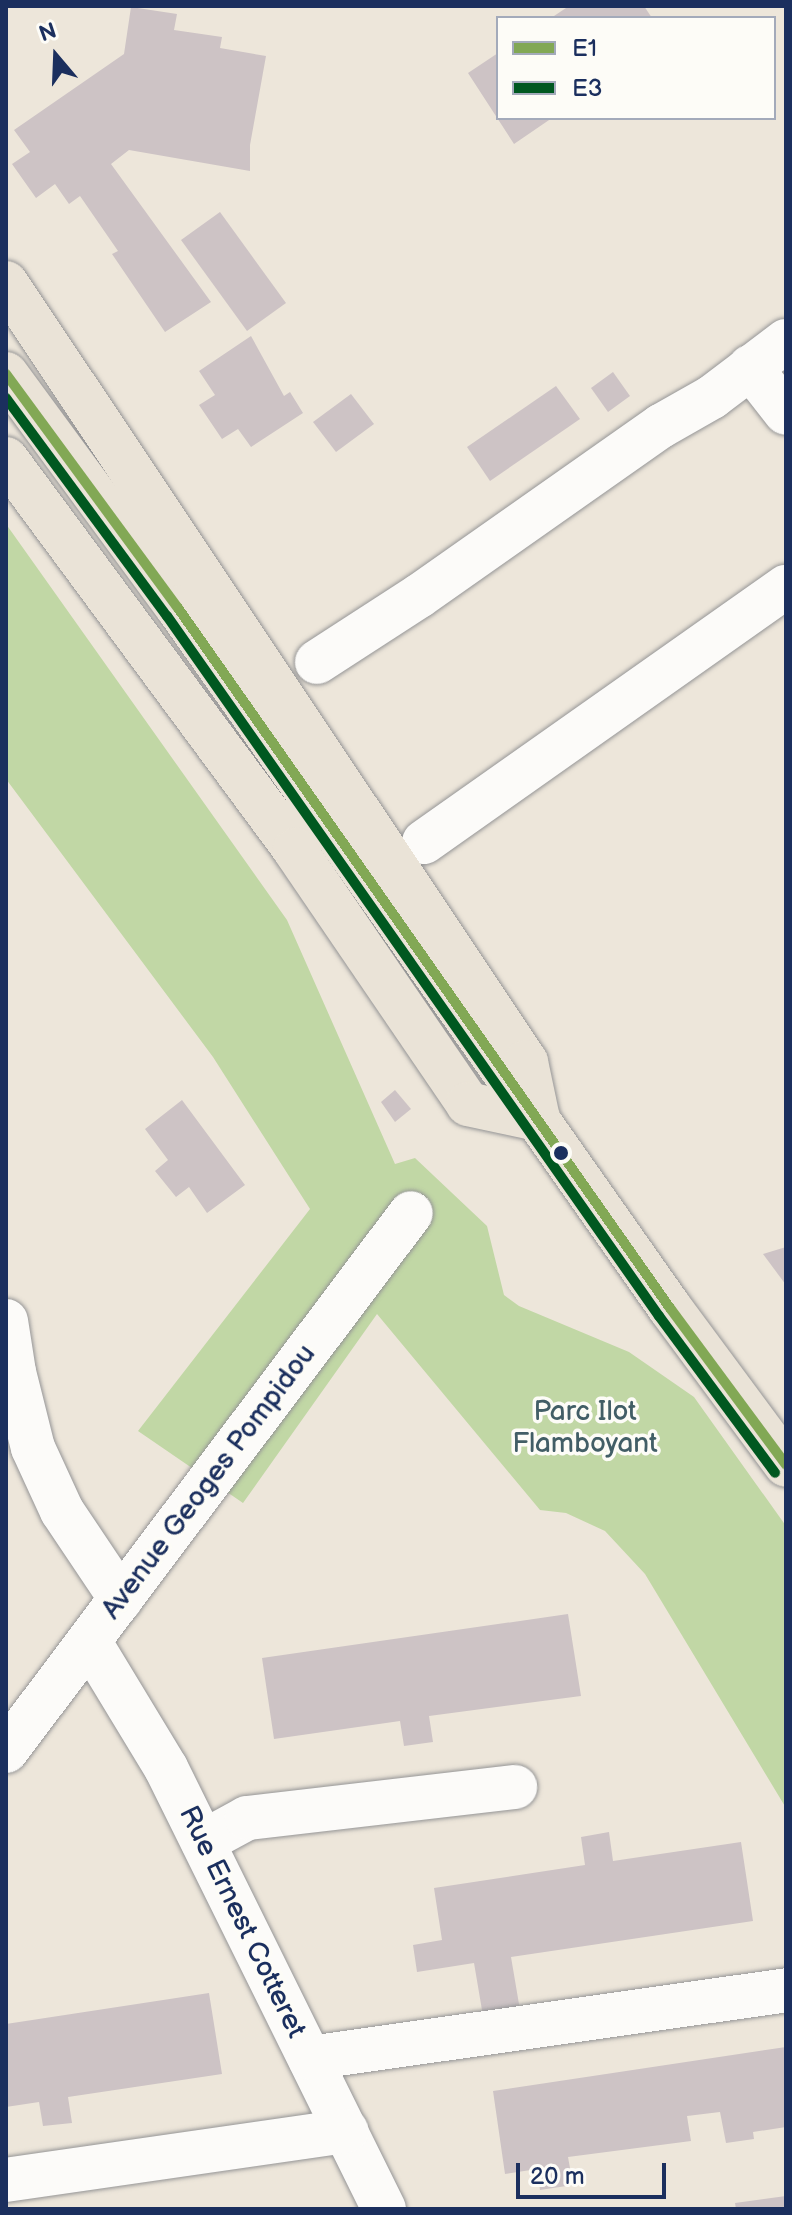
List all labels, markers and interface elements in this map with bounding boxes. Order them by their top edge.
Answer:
north arrow [16,16,96,96]
legend [496,16,776,120]
text: N [36,17,60,48]
text: E1 [572,34,597,63]
text: E3 [572,74,603,103]
unlabelled marker [553,1145,569,1161]
street label: Avenue Geoges Pompidou [95,1338,323,1626]
park label: Parc Ilot Flamboyant [512,1395,658,1461]
street label: Rue Ernest Cotteret [171,1801,313,2043]
scale bar [520,2147,670,2197]
text: 20 m [530,2162,585,2191]

